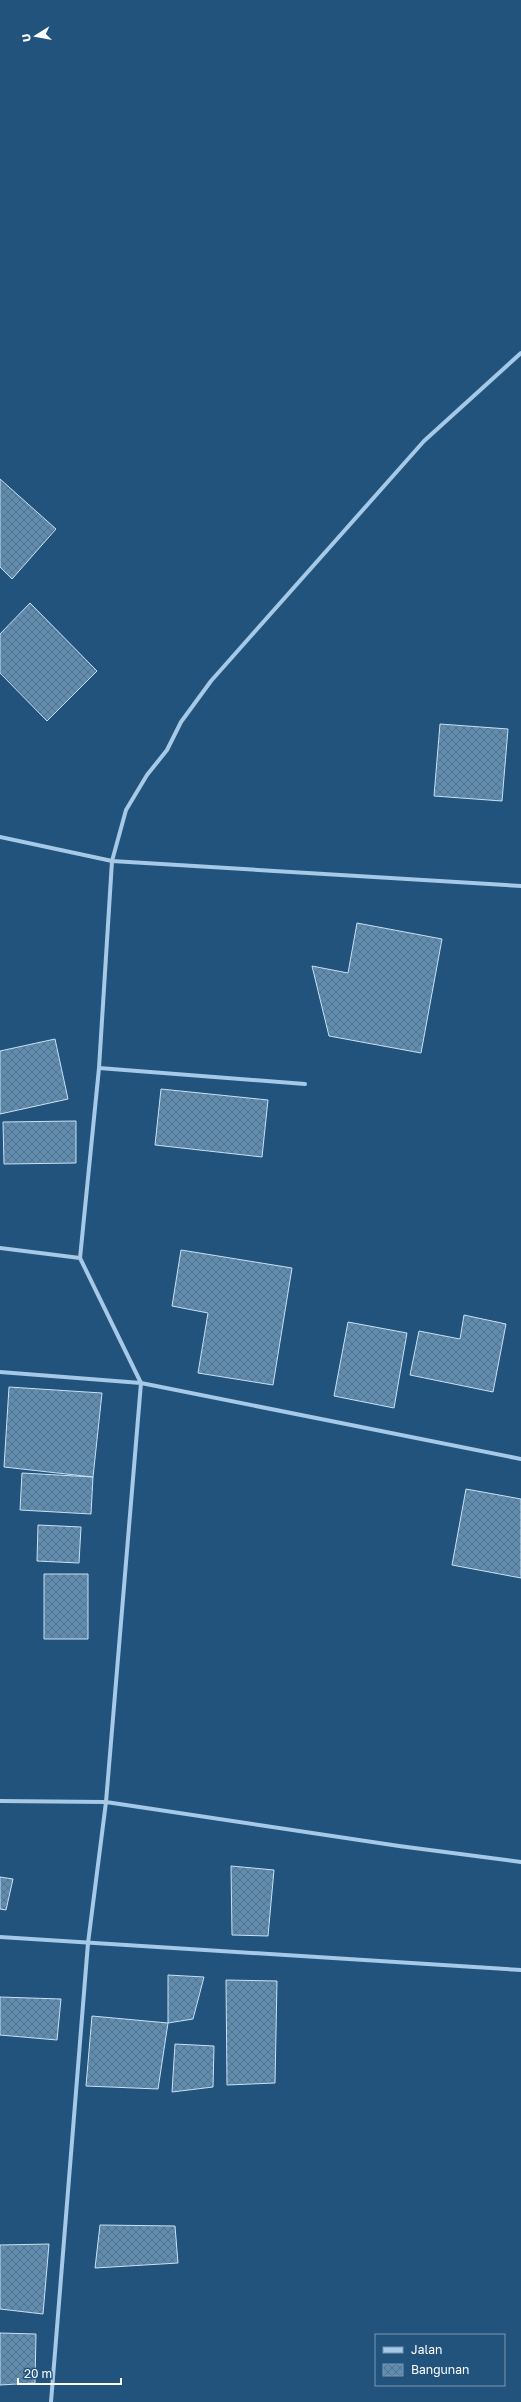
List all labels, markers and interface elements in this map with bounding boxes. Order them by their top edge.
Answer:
north arrow [16,16,56,56]
text: U [19,33,33,43]
legend [375,2334,505,2386]
text: Jalan [411,2342,442,2357]
scale bar [18,2360,121,2386]
text: Bangunan [411,2362,469,2377]
text: 20 m [24,2366,52,2381]

